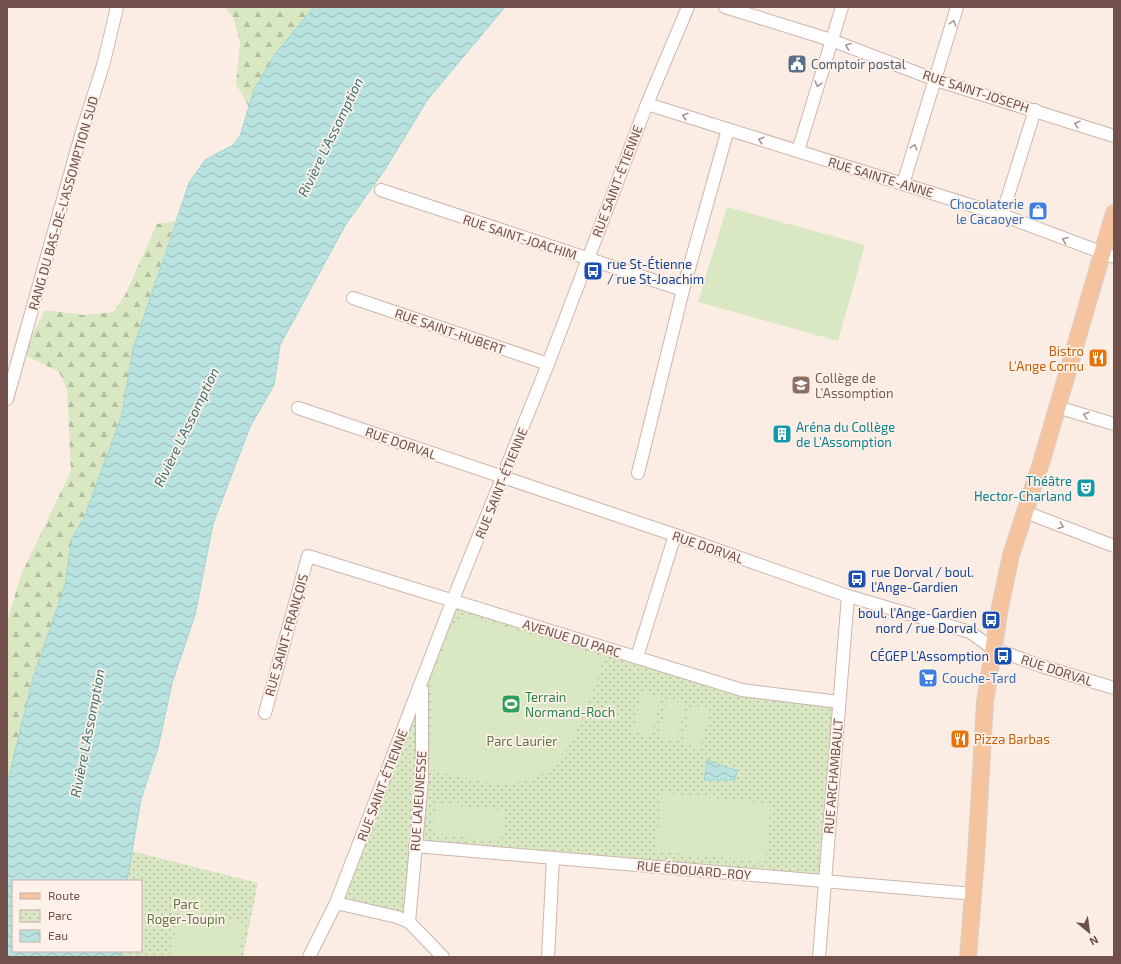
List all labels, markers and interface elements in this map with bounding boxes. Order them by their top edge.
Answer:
one-way arrow [948,19,957,26]
one-way arrow [844,43,851,51]
public building icon: Comptoir postal [786,53,808,75]
place label: Comptoir postal [811,56,906,72]
street label: RUE SAINT-JOSEPH [921,66,1031,116]
water label: Rivière L'Assomption [294,75,366,199]
one-way arrow [814,81,823,88]
street label: RANG DU BAS-DE-L'ASSOMPTION SUD [25,94,101,312]
one-way arrow [682,112,689,120]
one-way arrow [1074,120,1081,129]
street label: RUE SAINT-ÉTIENNE [587,122,646,239]
one-way arrow [758,136,765,144]
one-way arrow [910,144,918,151]
street label: RUE SAINTE-ANNE [826,153,936,201]
place label: Chocolaterie le Cacaoyer [950,196,1024,227]
shop icon: Chocolaterie le Cacaoyer [1027,200,1049,222]
street label: RUE SAINT-JOACHIM [461,211,579,263]
one-way arrow [1062,236,1069,244]
place label: rue St-Étienne / rue St-Joachim [607,255,704,287]
bus stop icon: rue St-Étienne / rue St-Joachim [582,260,604,282]
street label: RUE SAINT-HUBERT [393,305,508,358]
place label: Bistro L'Ange Cornu [1009,343,1084,374]
restaurant icon: Bistro L'Ange Cornu [1087,347,1109,369]
water label: Rivière L'Assomption [150,365,222,489]
place label: Collège de L'Assomption [815,370,894,401]
school or university icon: Collège de L'Assomption [790,374,812,396]
one-way arrow [1082,411,1089,420]
place label: Aréna du Collège de L'Assomption [796,419,895,450]
street label: RUE DORVAL [363,423,439,463]
building icon: Aréna du Collège de L'Assomption [771,423,793,445]
street label: RUE SAINT-ÉTIENNE [470,425,531,541]
place label: Théâtre Hector-Charland [974,473,1072,504]
theatre icon: Théâtre Hector-Charland [1075,477,1097,499]
one-way arrow [1058,522,1065,530]
street label: RUE DORVAL [670,527,746,567]
place label: rue Dorval / boul. l'Ange-Gardien [871,564,974,595]
bus stop icon: rue Dorval / boul. l'Ange-Gardien [846,568,868,590]
street label: RUE SAINT-FRANÇOIS [261,572,312,698]
place label: boul. l'Ange-Gardien nord / rue Dorval [858,605,977,636]
bus stop icon: boul. l'Ange-Gardien nord / rue Dorval [980,609,1002,631]
street label: AVENUE DU PARC [521,615,623,661]
bus stop icon: CÉGEP L'Assomption [992,645,1014,667]
place label: CÉGEP L'Assomption [870,647,989,664]
street label: RUE DORVAL [1019,651,1095,689]
water label: Rivière L'Assomption [66,667,108,799]
supermarket icon: Couche-Tard [917,667,939,689]
place label: Couche-Tard [942,670,1016,686]
place label: Terrain Normand-Roch [525,689,615,720]
sports icon: Terrain Normand-Roch [500,693,522,715]
street label: RUE ARCHAMBAULT [820,717,846,834]
street label: RUE SAINT-ÉTIENNE [352,726,411,843]
restaurant icon: Pizza Barbas [949,728,971,750]
place label: Pizza Barbas [974,731,1050,747]
park label: Parc Laurier [487,733,557,749]
street label: RUE LAJEUNESSE [407,750,429,852]
street label: RUE ÉDOUARD-ROY [636,856,752,883]
legend [12,880,142,952]
text: Route [48,888,80,902]
park label: Parc Roger-Toupin [147,896,225,927]
text: Parc [48,908,72,922]
north arrow [1069,912,1109,952]
text: Eau [48,928,68,942]
text: N [1087,934,1101,949]

